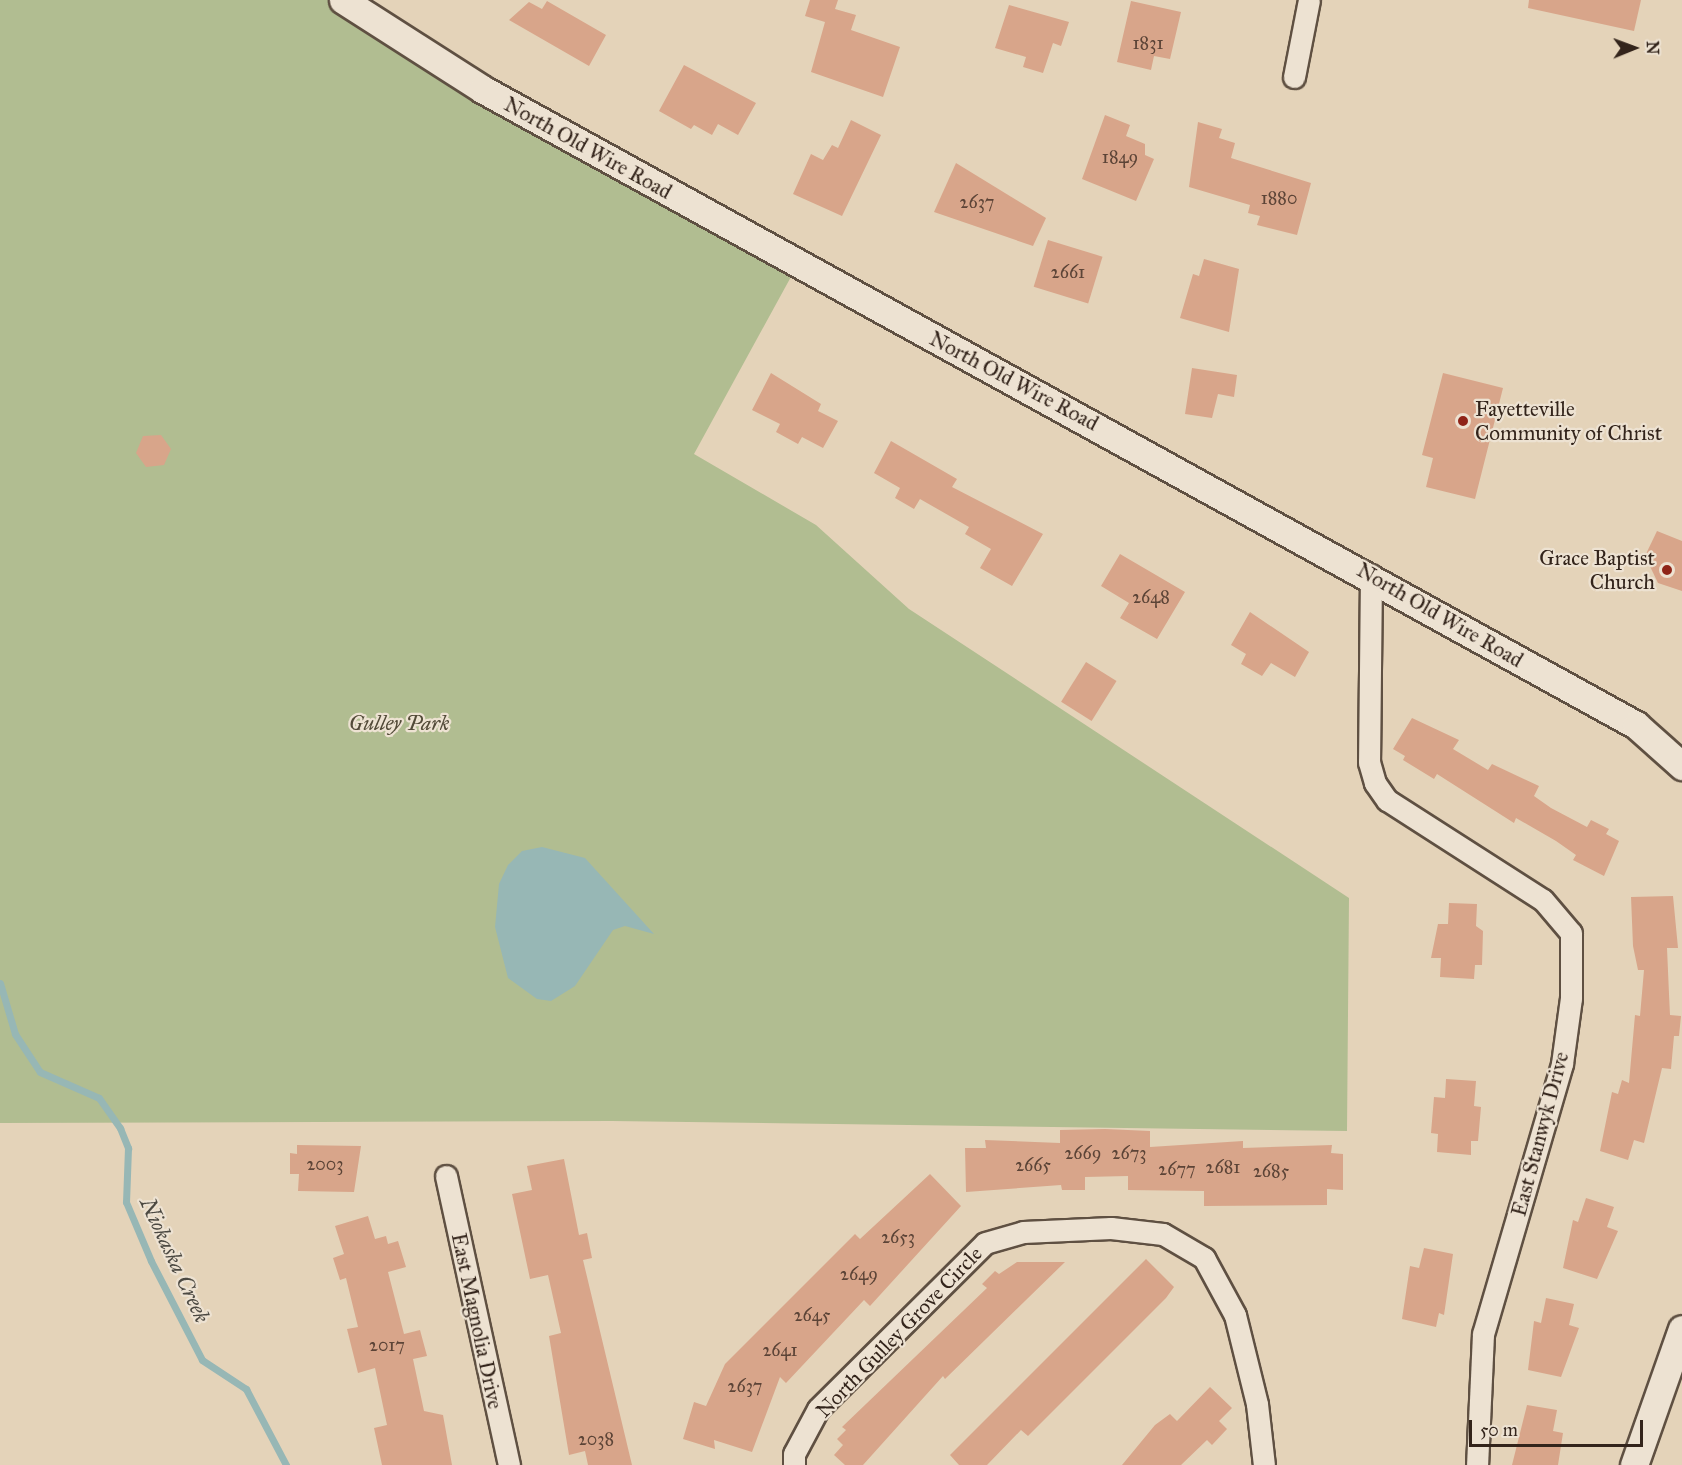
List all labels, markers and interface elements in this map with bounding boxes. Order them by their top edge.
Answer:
north arrow [1604,18,1664,78]
house number: 1831 [1133,32,1163,54]
text: N [1643,41,1662,55]
street label: North Old Wire Road [500,91,676,205]
house number: 1849 [1102,146,1138,168]
house number: 1880 [1261,187,1297,209]
house number: 2637 [960,191,994,213]
house number: 2661 [1051,261,1085,283]
street label: North Old Wire Road [925,326,1103,436]
place label: Fayetteville Community of Christ [1475,396,1662,446]
marker: Fayetteville Community of Christ [1456,414,1470,428]
place label: Grace Baptist Church [1539,545,1655,595]
street label: North Old Wire Road [1352,557,1528,673]
marker: Grace Baptist Church [1660,563,1674,577]
house number: 2648 [1132,586,1170,608]
park label: Gulley Park [349,710,449,736]
street label: East Stanwyk Drive [1506,1049,1574,1219]
house number: 2669 [1064,1142,1102,1164]
house number: 2673 [1112,1142,1146,1164]
house number: 2003 [306,1153,344,1175]
house number: 2665 [1015,1154,1051,1176]
house number: 2681 [1206,1156,1240,1178]
house number: 2677 [1158,1158,1196,1180]
house number: 2685 [1253,1160,1289,1182]
water label: Niokaska Creek [134,1193,216,1327]
house number: 2653 [881,1226,915,1248]
street label: East Magnolia Drive [446,1231,508,1411]
street label: North Gulley Grove Circle [811,1241,987,1423]
house number: 2649 [840,1263,878,1285]
house number: 2645 [794,1304,830,1326]
house number: 2017 [369,1334,405,1356]
house number: 2641 [762,1339,798,1361]
house number: 2637 [728,1375,762,1397]
scale bar [1472,1408,1646,1446]
text: 50 m [1480,1419,1518,1441]
house number: 2038 [578,1428,614,1450]

